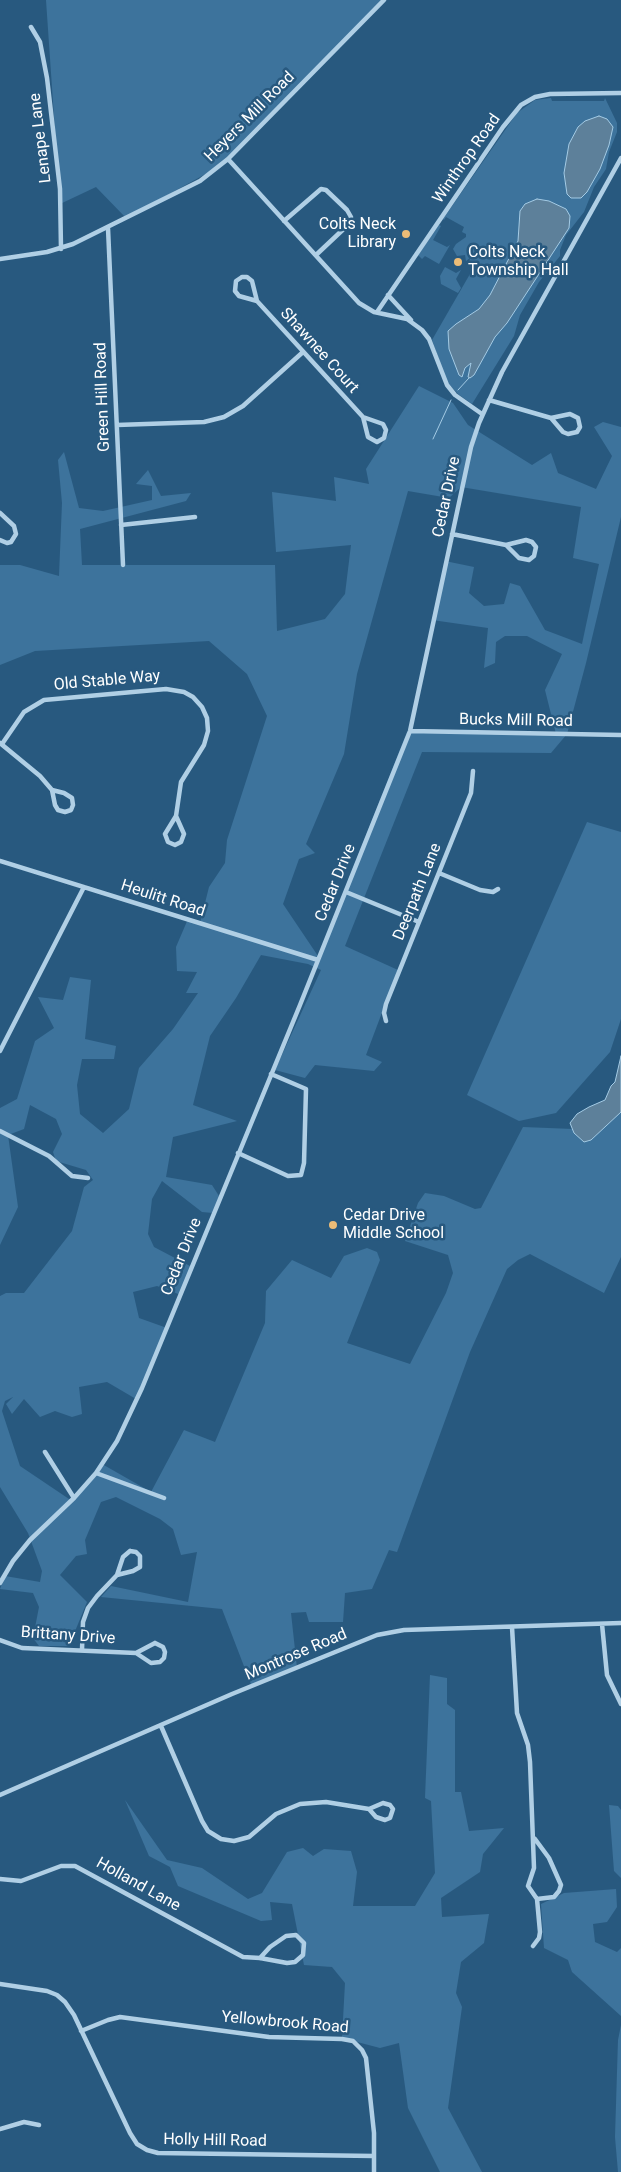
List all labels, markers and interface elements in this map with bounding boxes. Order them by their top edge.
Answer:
street label: Heyers Mill Road [201,68,299,166]
street label: Lenape Lane [26,92,56,184]
street label: Winthrop Road [429,110,505,208]
place label: Colts Neck Library [319,215,396,253]
marker: Colts Neck Library [400,228,412,240]
place label: Colts Neck Township Hall [468,243,569,281]
marker: Colts Neck Township Hall [452,256,464,268]
street label: Shawnee Court [276,304,362,398]
street label: Green Hill Road [91,342,115,452]
street label: Cedar Drive [429,455,465,539]
street label: Old Stable Way [53,667,161,695]
street label: Bucks Mill Road [459,710,573,732]
street label: Cedar Drive [312,841,360,925]
street label: Deerpath Lane [390,841,446,943]
street label: Heulitt Road [118,876,208,922]
place label: Cedar Drive Middle School [343,1206,444,1244]
street label: Cedar Drive [158,1215,206,1299]
marker: Cedar Drive Middle School [327,1219,339,1231]
street label: Brittany Drive [20,1623,116,1649]
street label: Montrose Road [242,1625,350,1685]
street label: Holland Lane [92,1854,184,1916]
street label: Yellowbrook Road [221,2008,349,2038]
street label: Holly Hill Road [163,2130,267,2152]

